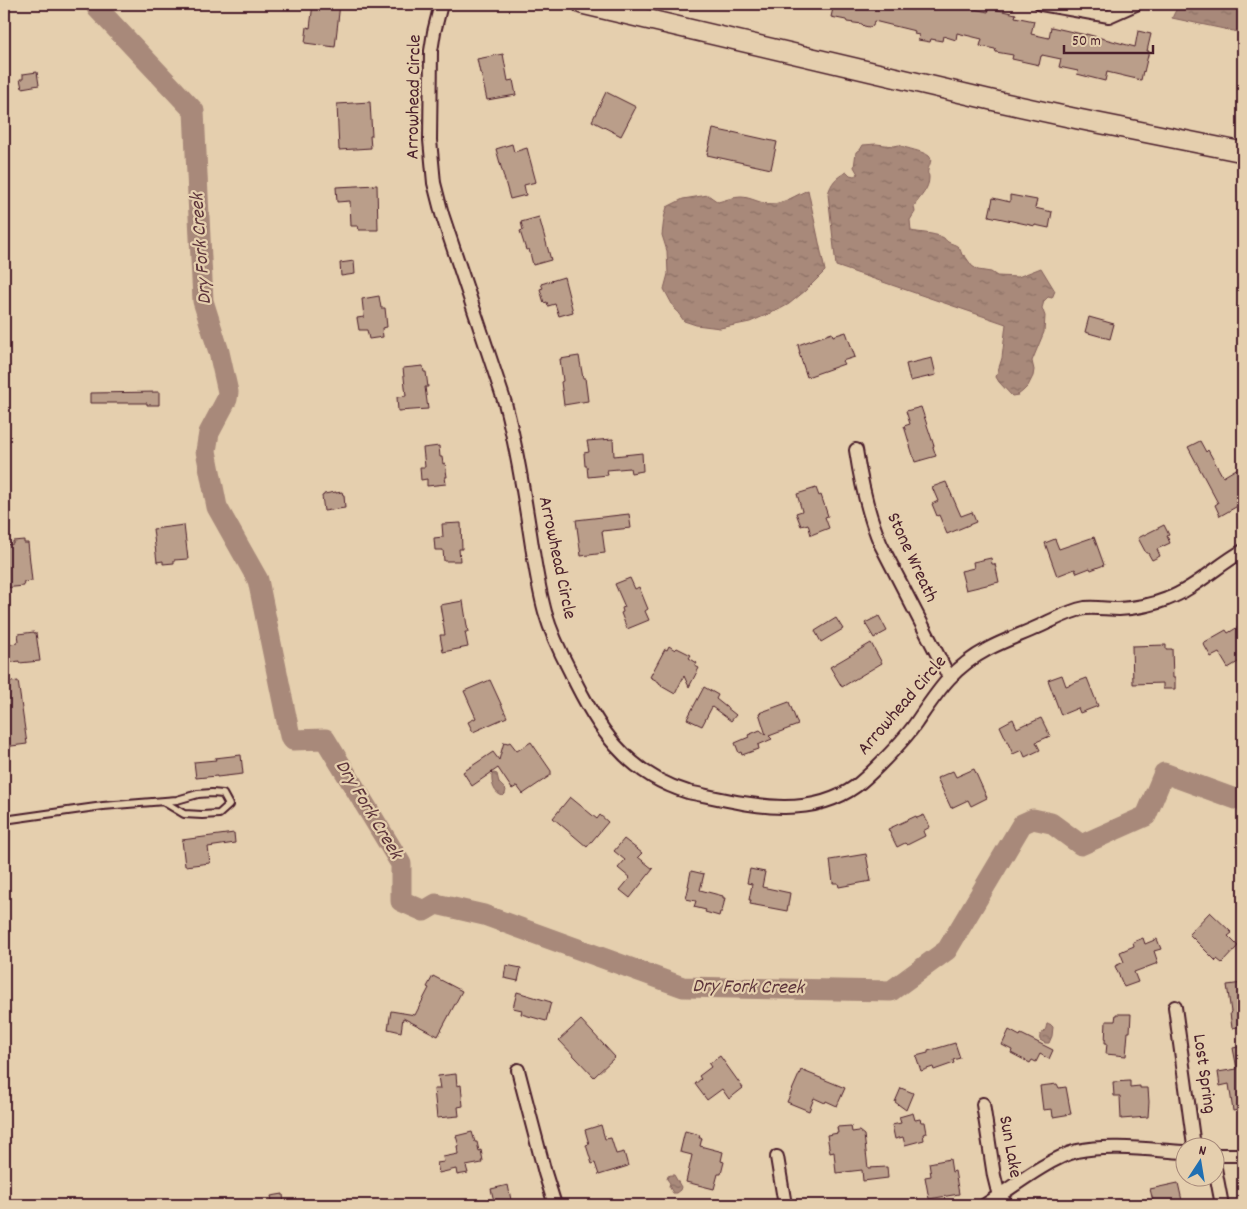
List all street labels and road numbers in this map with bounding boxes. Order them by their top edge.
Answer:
street label: Arrowhead Circle [400,34,430,160]
street label: Arrowhead Circle [530,494,582,622]
street label: Stone Wreath [878,509,944,607]
street label: Arrowhead Circle [852,650,954,762]
street label: Lost Spring [1184,1032,1222,1116]
street label: Sun Lake [990,1114,1028,1180]

